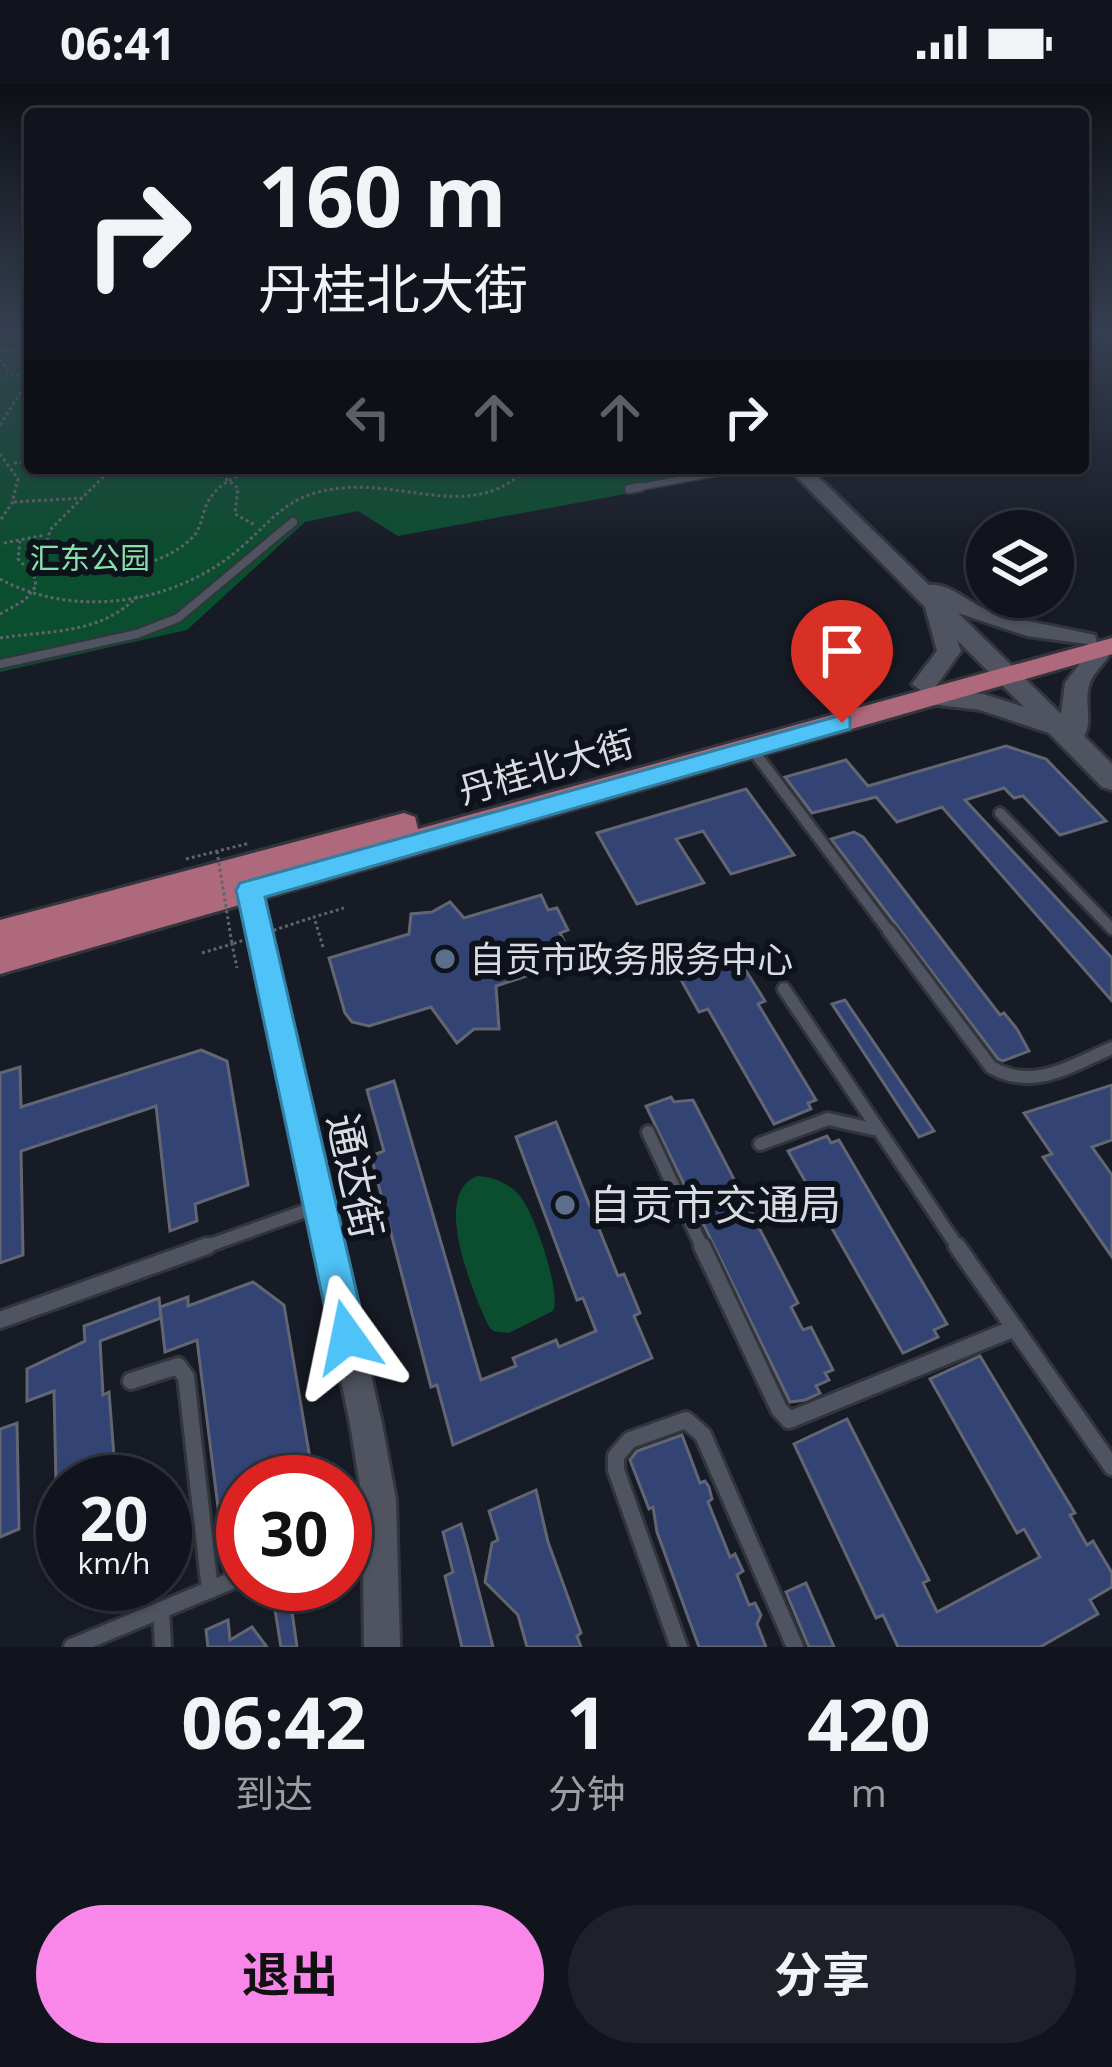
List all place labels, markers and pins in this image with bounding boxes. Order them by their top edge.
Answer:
pin [791,600,893,723]
place label: 自贡市政务服务中心 [469,934,793,983]
marker: 自贡市政务服务中心 [432,946,458,972]
place label: 自贡市交通局 [589,1175,841,1232]
marker: 自贡市交通局 [552,1192,578,1218]

